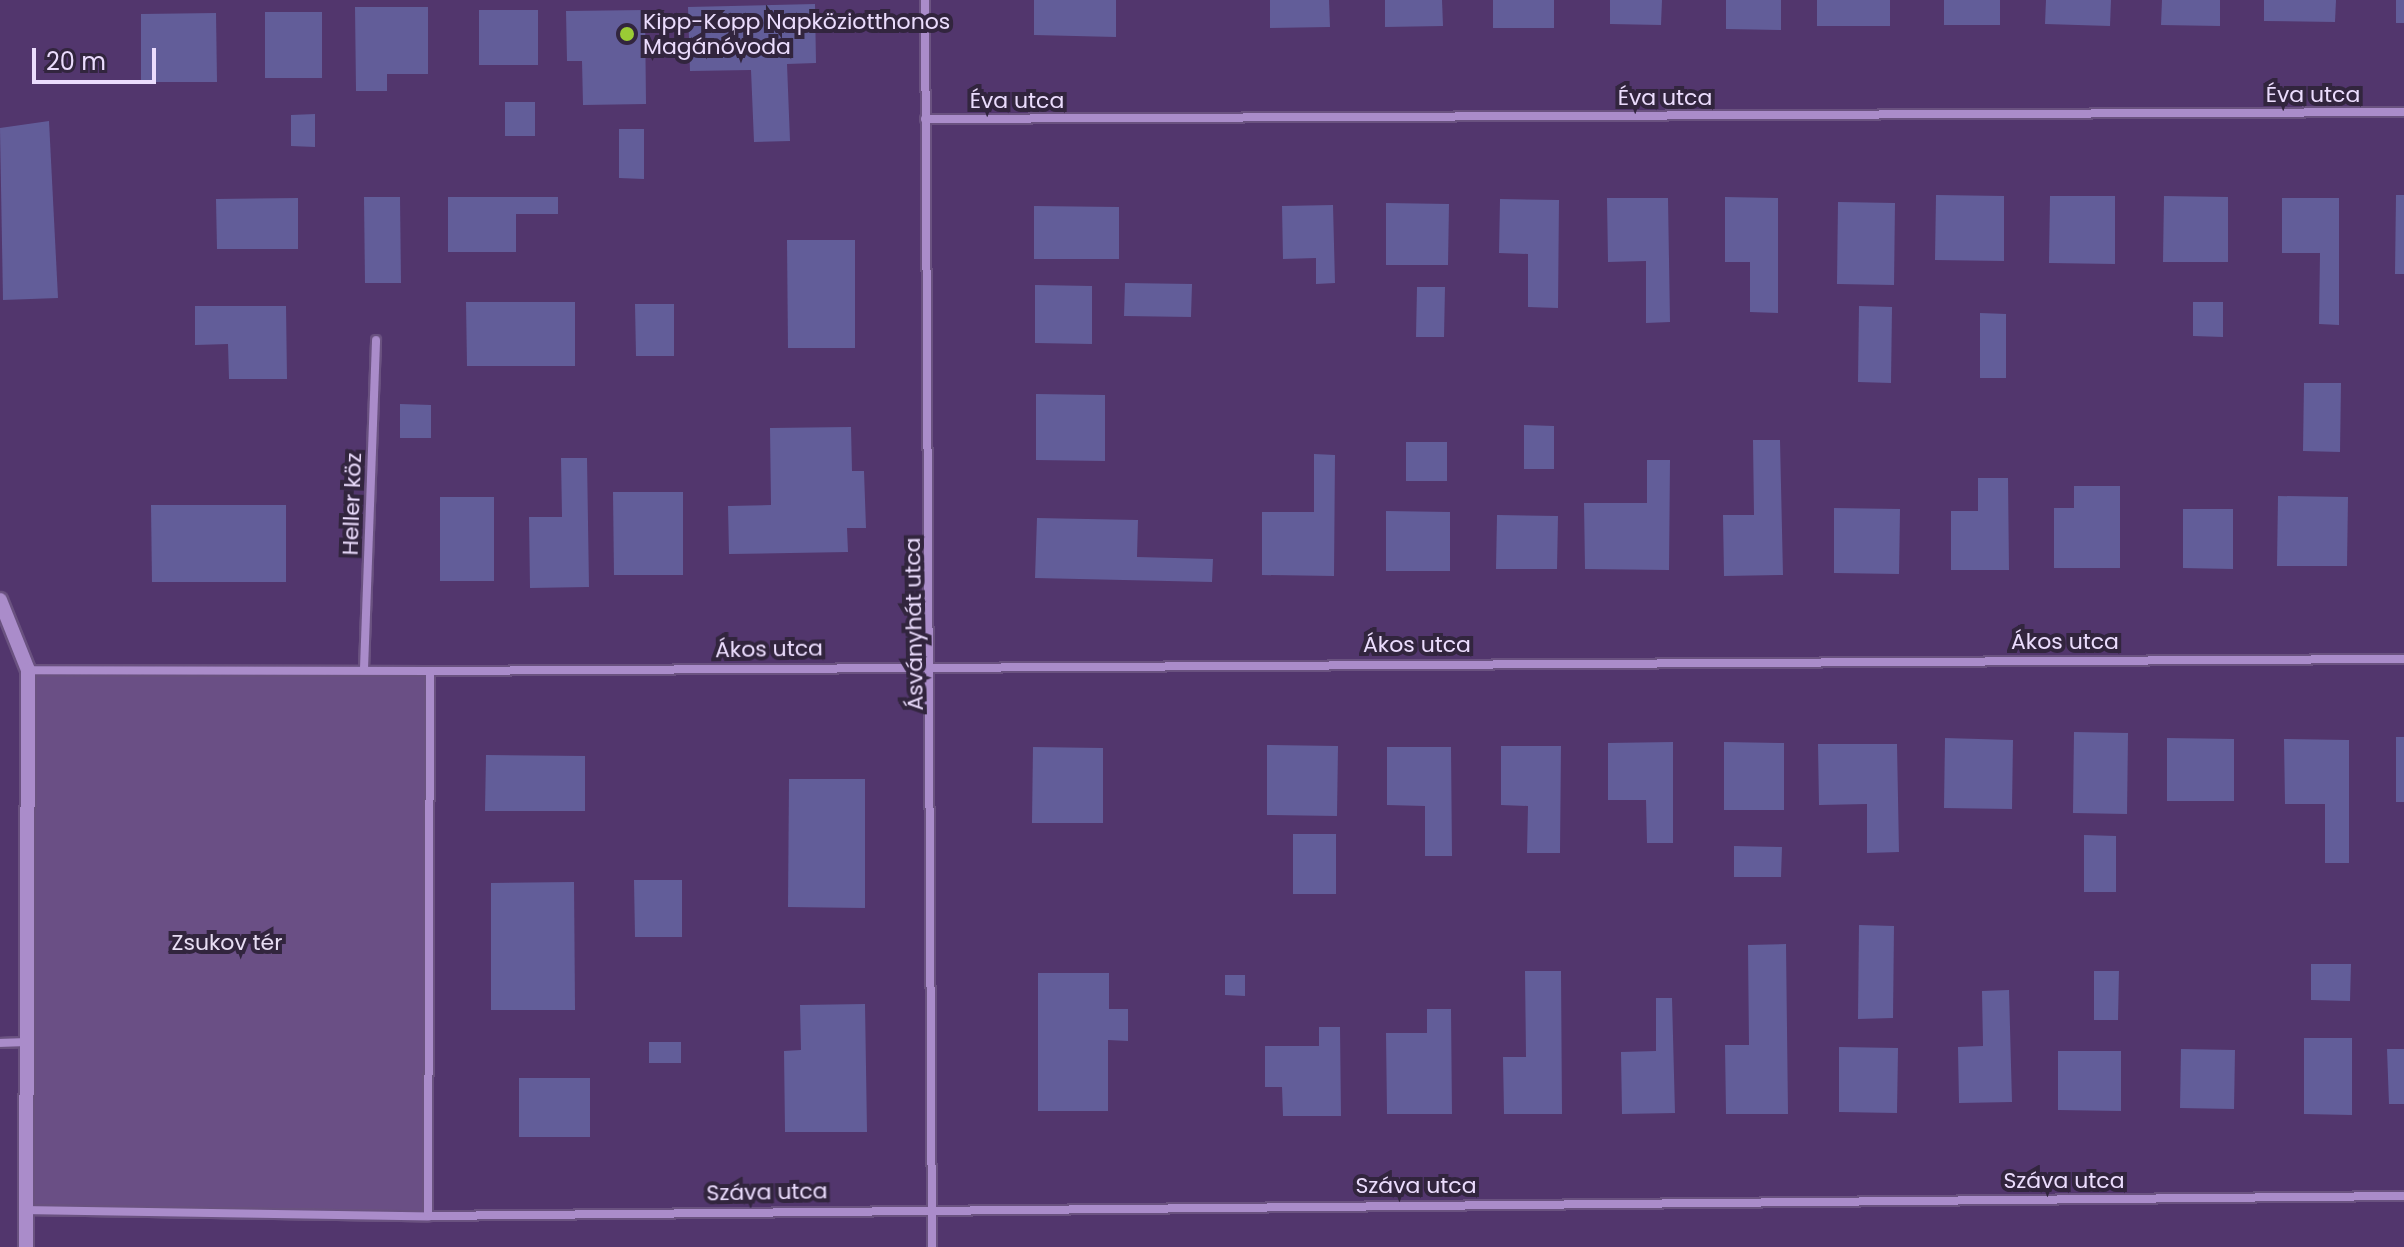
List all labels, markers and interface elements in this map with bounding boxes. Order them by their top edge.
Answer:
place label: Kipp-Kopp Napköziotthonos Magánóvoda [643,8,950,60]
marker: Kipp-Kopp Napköziotthonos Magánóvoda [618,25,636,43]
scale bar [36,32,160,82]
text: 20 m [46,45,106,78]
street label: Éva utca [2266,82,2360,108]
street label: Éva utca [1618,85,1712,111]
street label: Éva utca [970,88,1064,114]
street label: Heller köz [337,452,367,556]
street label: Ásványhát utca [899,537,929,711]
street label: Ákos utca [2011,629,2119,655]
street label: Ákos utca [1363,632,1471,658]
street label: Ákos utca [715,635,823,663]
park label: Zsukov tér [172,930,282,956]
street label: Száva utca [2003,1168,2125,1194]
street label: Száva utca [1355,1173,1477,1199]
street label: Száva utca [706,1178,828,1206]

